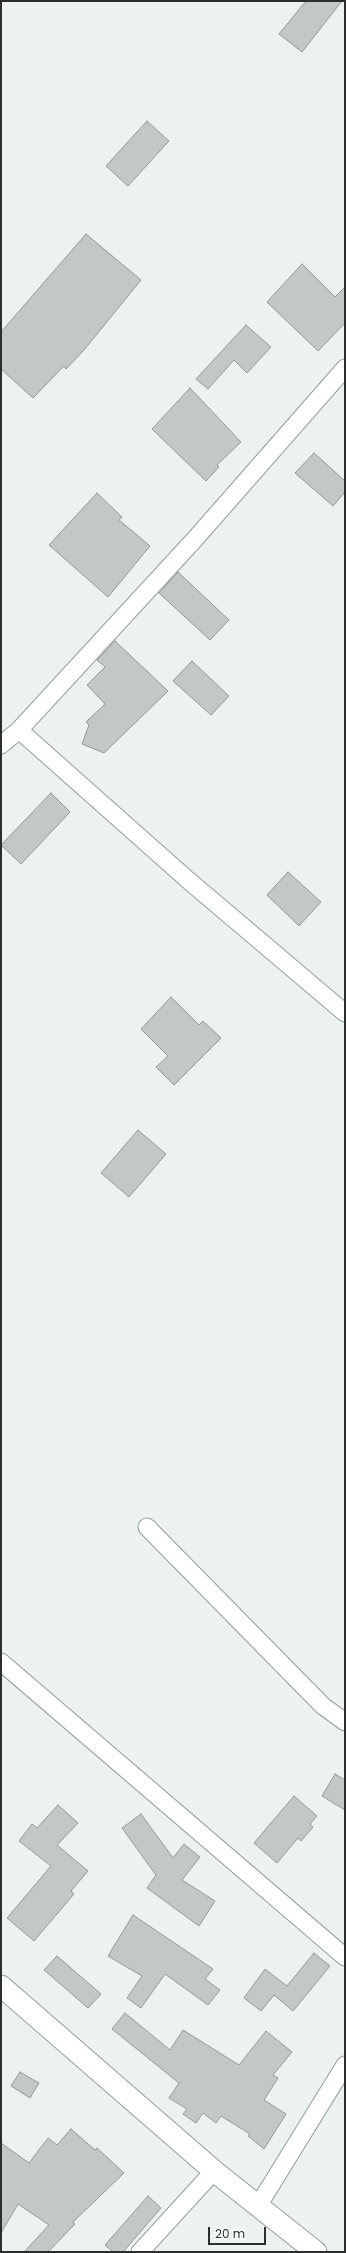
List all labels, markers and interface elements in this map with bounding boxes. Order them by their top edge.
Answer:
scale bar [210,2219,268,2245]
text: 20 m [215,2225,245,2242]

